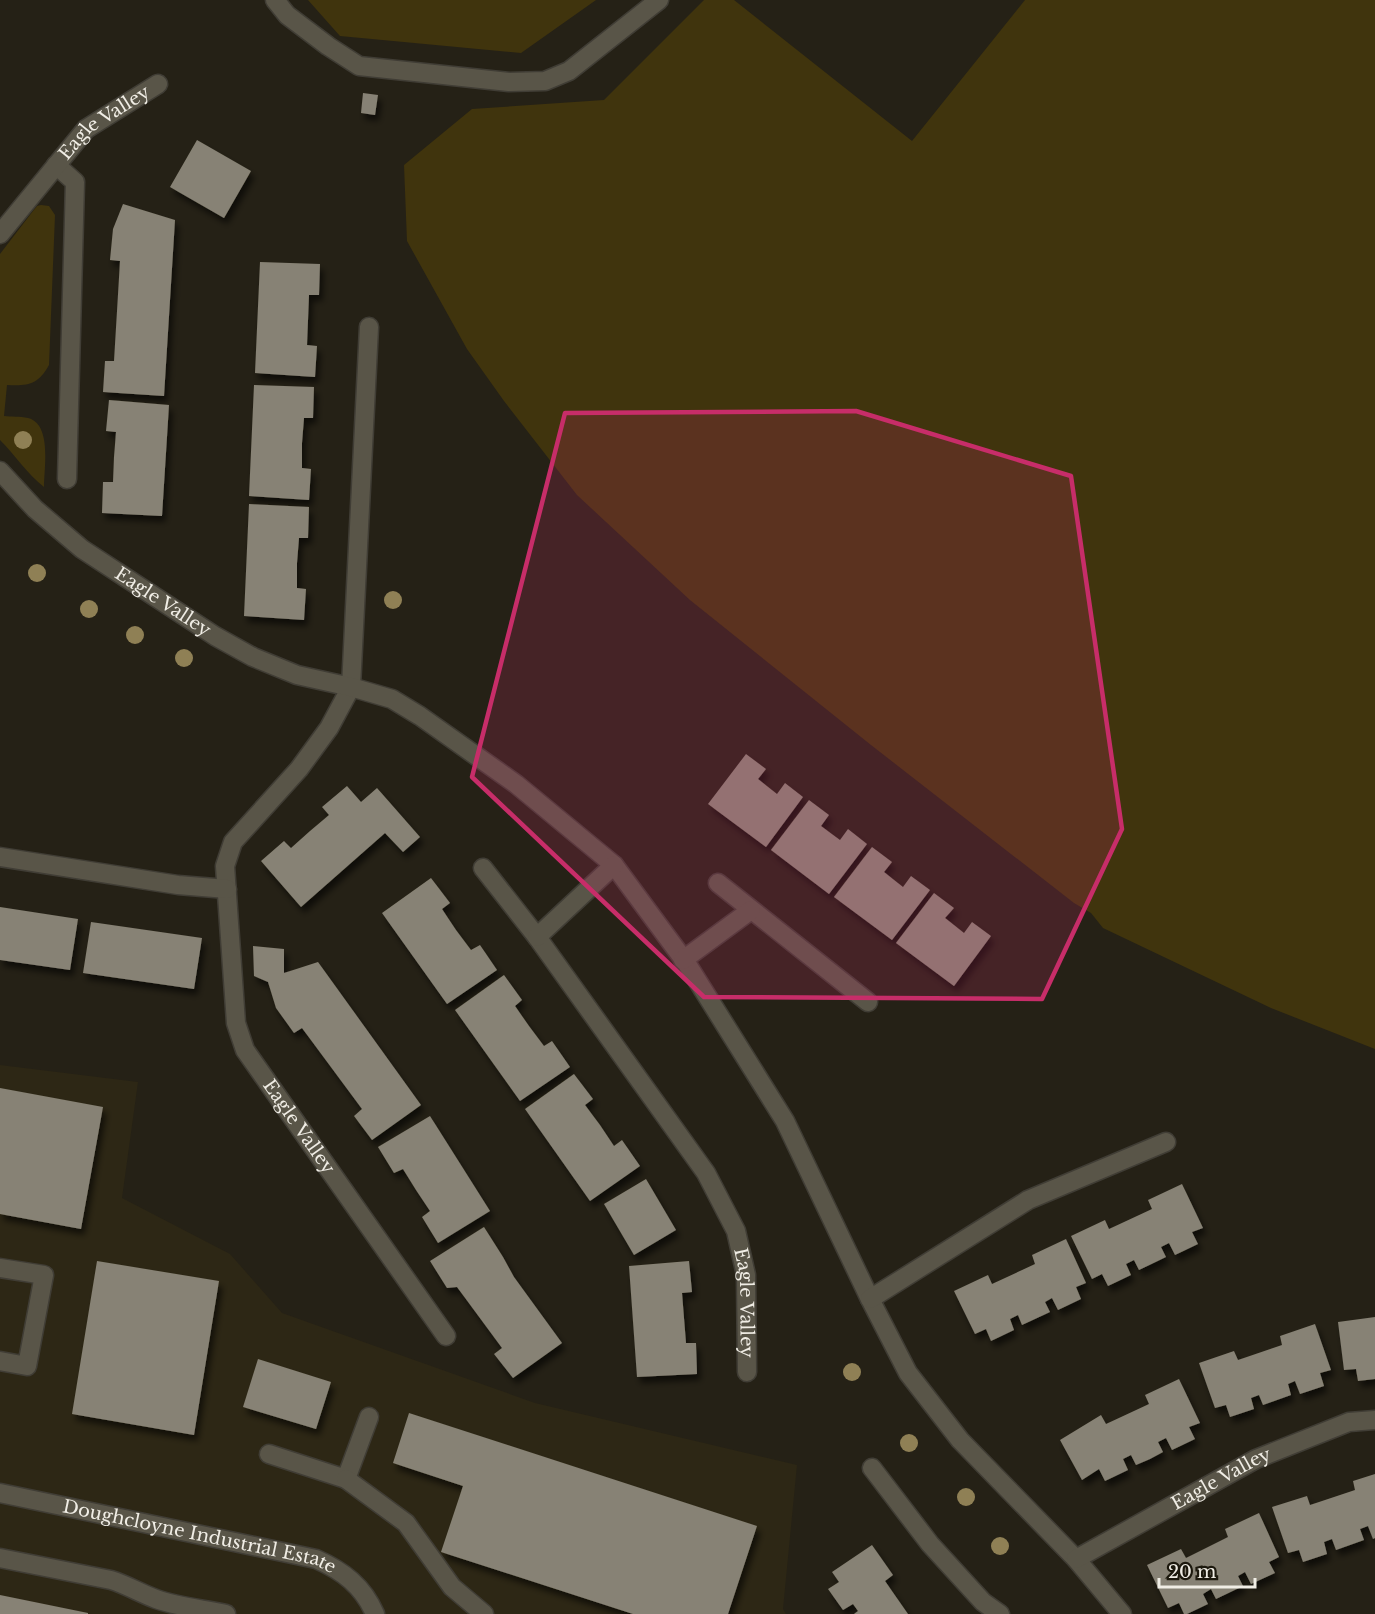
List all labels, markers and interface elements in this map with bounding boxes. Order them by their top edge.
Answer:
street label: Eagle Valley [54,81,154,164]
street label: Eagle Valley [111,563,215,642]
street label: Eagle Valley [258,1075,340,1178]
street label: Eagle Valley [729,1246,758,1358]
street label: Eagle Valley [1168,1443,1275,1515]
street label: Doughcloyne Industrial Estate [61,1495,340,1578]
scale bar [1159,1551,1255,1589]
text: 20 m [1168,1561,1216,1583]

